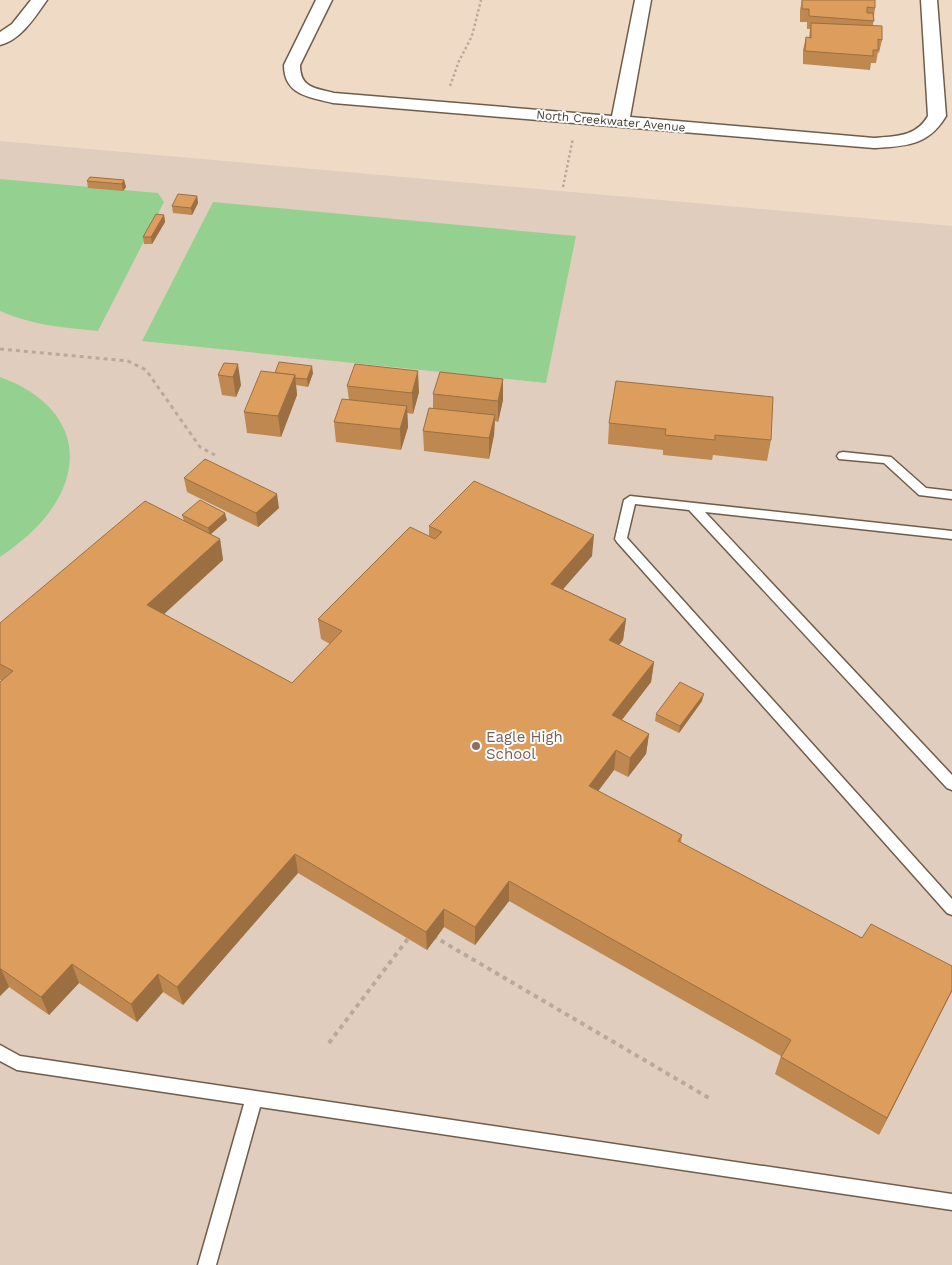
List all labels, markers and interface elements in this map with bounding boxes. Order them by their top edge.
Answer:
street label: North Creekwater Avenue [536,108,686,135]
place label: Eagle High School [486,728,563,763]
marker: Eagle High School [470,740,482,752]

